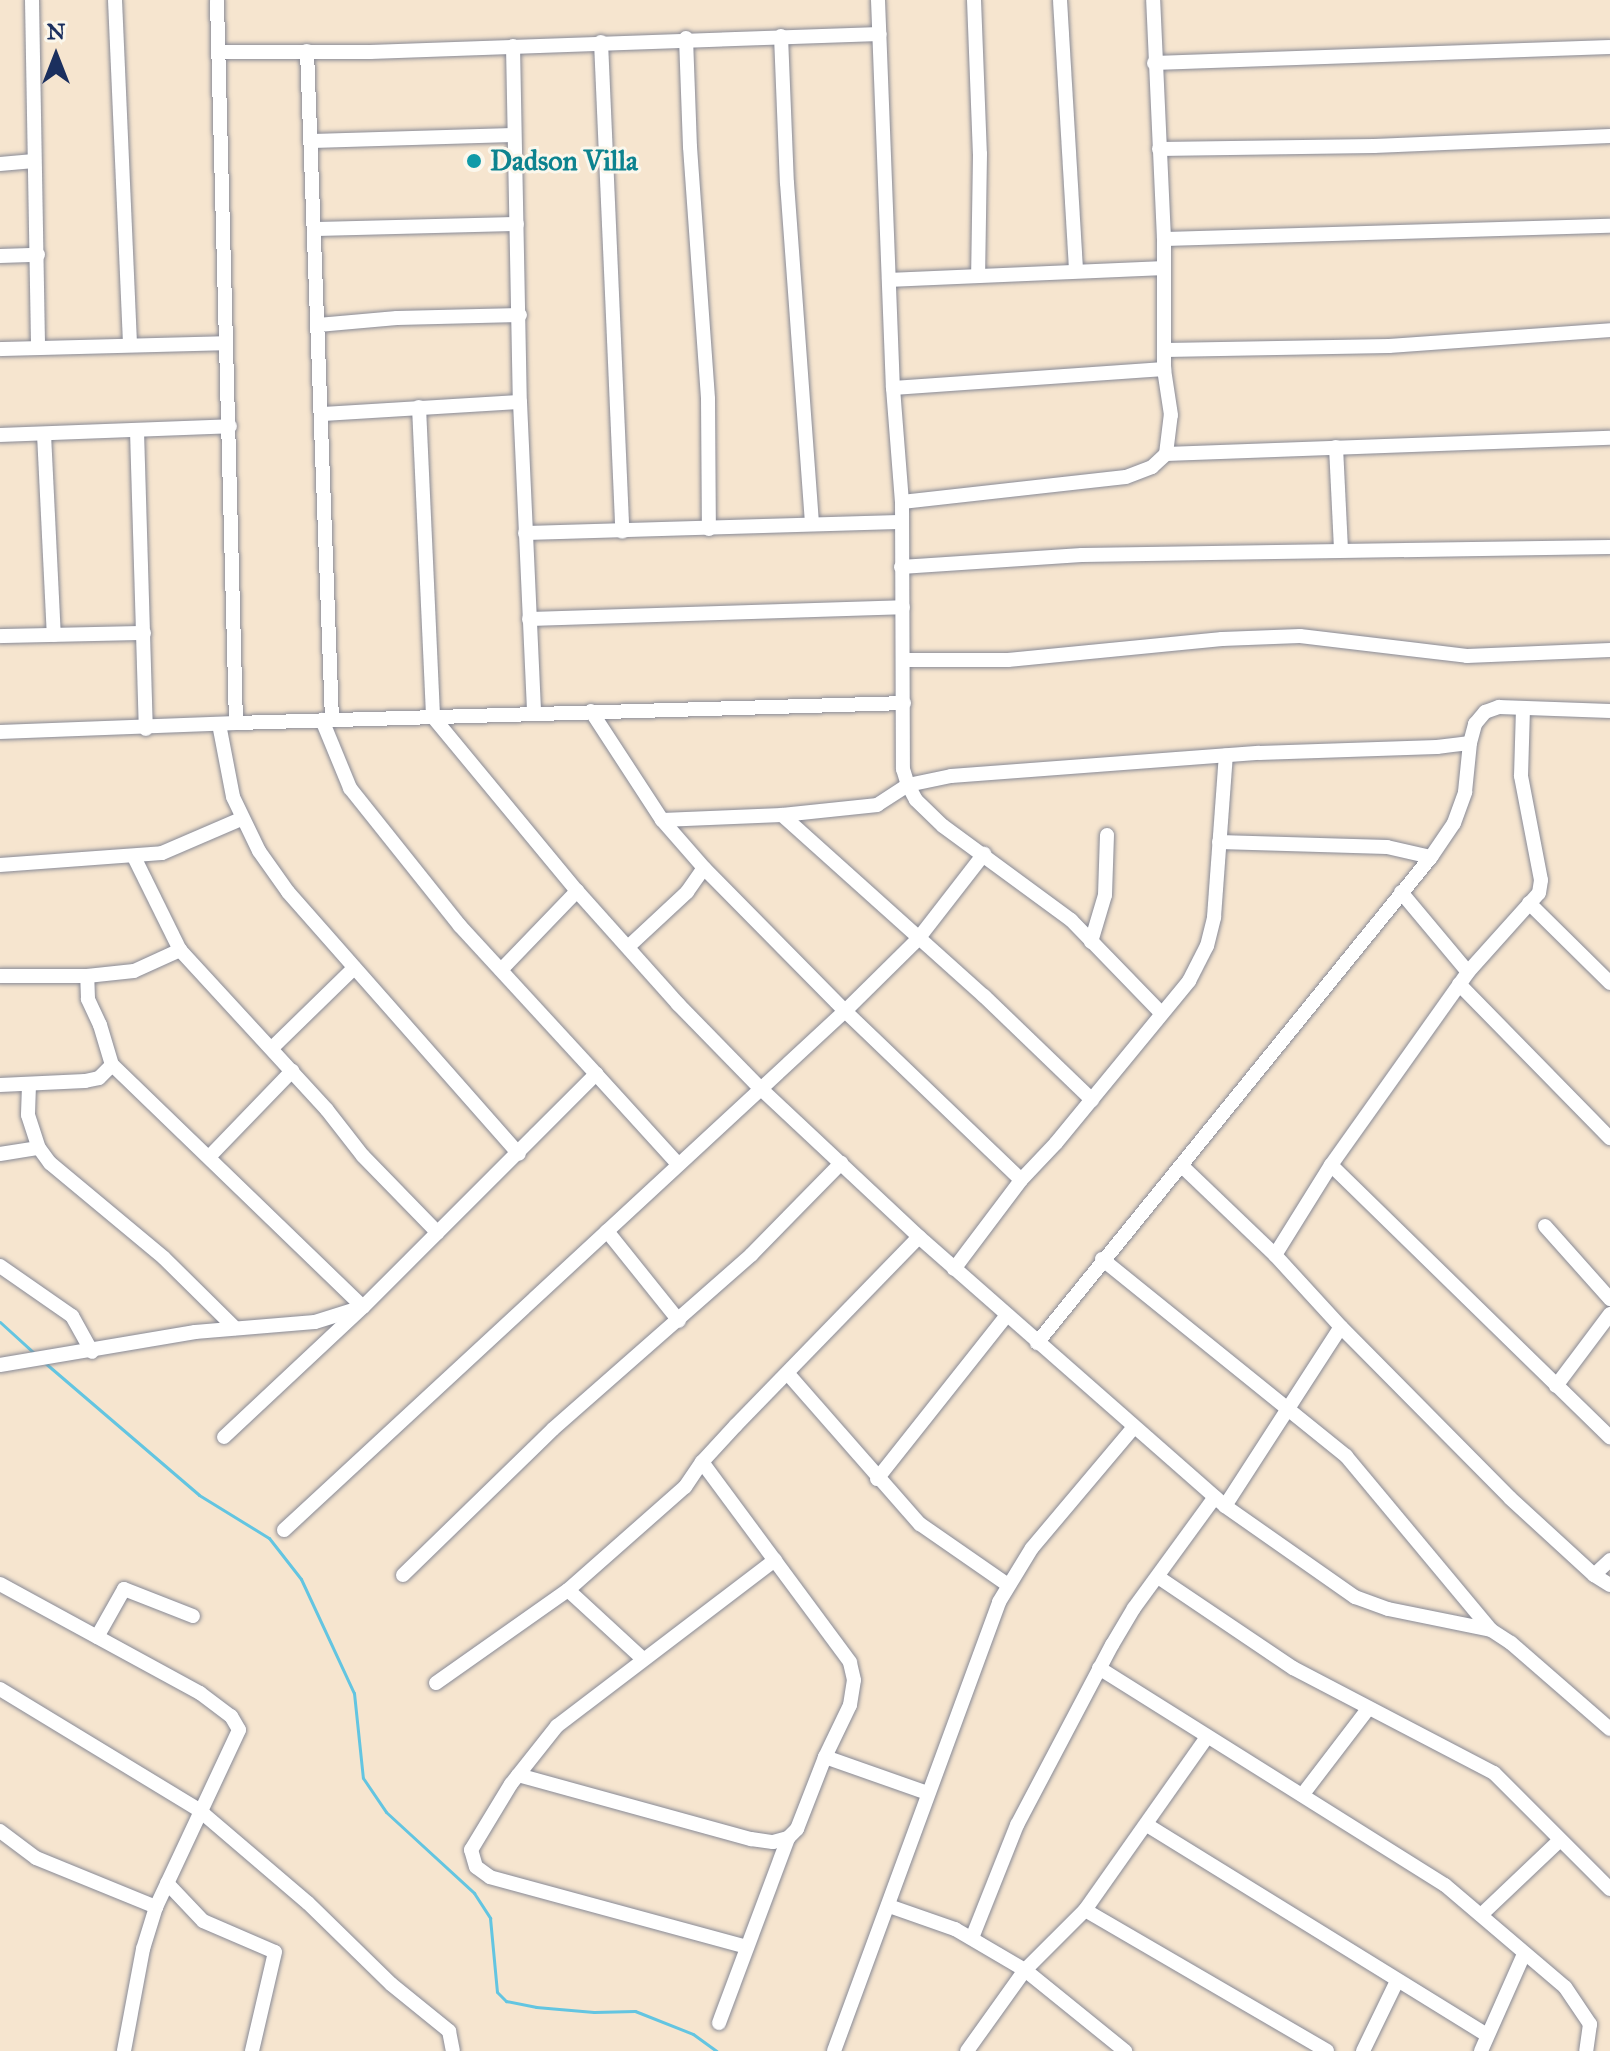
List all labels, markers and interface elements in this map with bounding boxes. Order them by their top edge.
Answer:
north arrow [16,16,96,96]
text: N [47,18,65,45]
place label: Dadson Villa [490,144,638,178]
marker: Dadson Villa [465,152,483,170]

